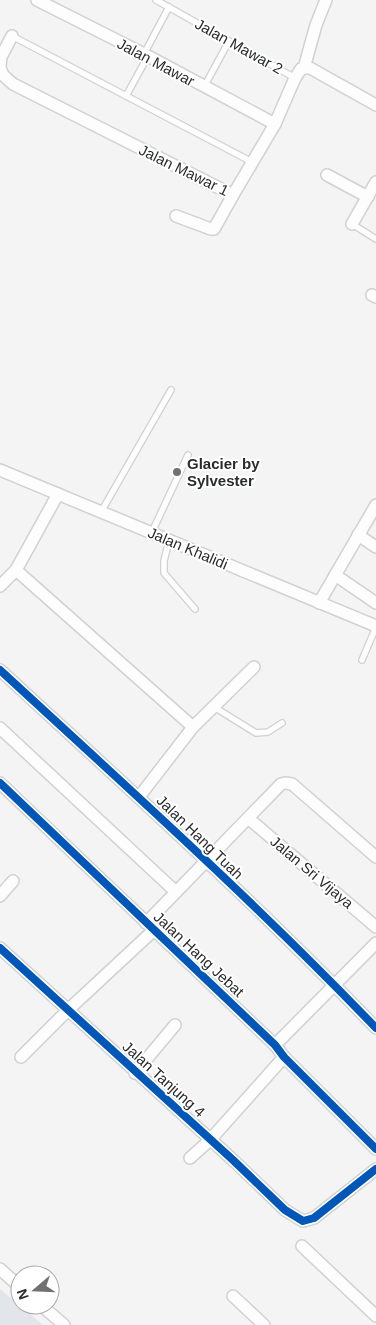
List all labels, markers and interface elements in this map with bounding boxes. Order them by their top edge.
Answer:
street label: Jalan Mawar 2 [192,15,286,77]
street label: Jalan Mawar [114,35,198,89]
street label: Jalan Mawar 1 [136,141,232,199]
place label: Glacier by Sylvester [187,455,260,489]
marker: Glacier by Sylvester [171,466,183,478]
street label: Jalan Khalidi [146,524,230,572]
street label: Jalan Hang Tuah [153,791,247,883]
street label: Jalan Sri Vijaya [267,832,357,912]
street label: Jalan Hang Jebat [151,908,248,1001]
street label: Jalan Tanjung 4 [119,1038,209,1120]
north arrow [10,1265,60,1315]
text: N [13,1287,32,1302]

